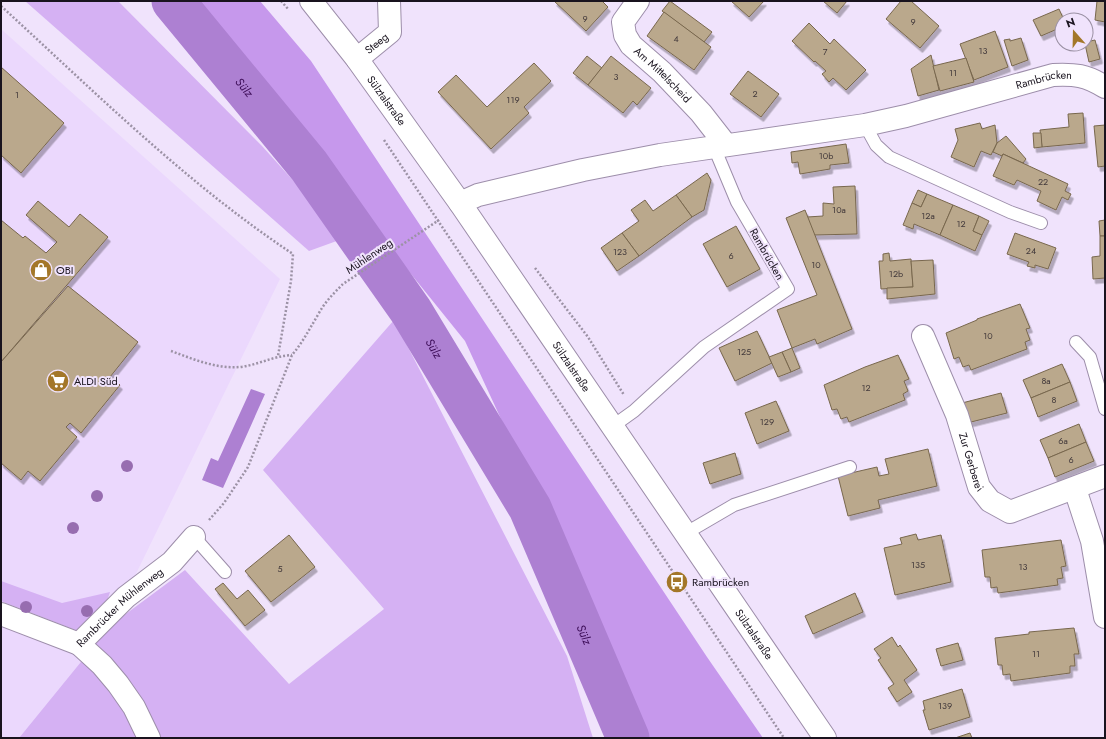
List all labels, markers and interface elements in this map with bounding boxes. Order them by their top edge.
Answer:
house number: 9 [582,12,588,25]
north arrow [1054,12,1094,52]
text: N [1064,14,1077,32]
house number: 9 [910,15,916,28]
street label: Steeg [361,29,392,58]
house number: 4 [673,32,679,45]
street label: Am Mittelscheid [630,43,695,106]
house number: 13 [979,44,988,57]
house number: 7 [823,45,828,58]
house number: 11 [949,66,957,79]
street label: Rambrücken [1014,67,1072,93]
house number: 3 [614,70,619,83]
street label: Sülztalstraße [363,72,410,129]
water label: Sülz [231,74,258,102]
house number: 2 [752,87,758,100]
house number: 1 [15,88,19,101]
house number: 119 [506,93,520,106]
house number: 10b [819,149,833,162]
house number: 22 [1038,175,1048,188]
house number: 10a [832,203,846,216]
house number: 12a [921,209,935,222]
house number: 12 [956,217,966,230]
street label: Rambrücken [746,225,788,283]
street label: Mühlenweg [342,234,396,278]
house number: 24 [1026,244,1036,257]
house number: 123 [613,245,627,258]
house number: 6 [728,249,734,262]
shop icon: OBI [28,257,54,283]
house number: 10 [811,258,821,271]
place label: OBI [56,262,74,278]
house number: 12b [889,267,903,280]
house number: 10 [983,329,993,342]
water label: Sülz [421,335,447,363]
street label: Sülztalstraße [549,338,595,395]
house number: 125 [737,345,751,358]
supermarket icon: ALDI Süd [45,368,71,394]
place label: ALDI Süd [74,373,118,389]
house number: 8a [1041,374,1051,387]
house number: 12 [861,381,871,394]
house number: 8 [1052,393,1057,406]
house number: 129 [760,415,774,428]
street label: Zur Gerberei [955,431,988,495]
house number: 6a [1058,434,1068,447]
house number: 6 [1068,453,1074,466]
house number: 135 [911,558,925,571]
house number: 13 [1019,560,1028,573]
house number: 5 [277,562,283,575]
street label: Rambrücker Mühlenweg [73,564,166,650]
bus stop icon: Rambrücken [664,569,690,595]
place label: Rambrücken [692,574,749,590]
street label: Sülztalstraße [731,606,777,663]
water label: Sülz [572,622,597,648]
house number: 11 [1032,647,1040,660]
house number: 139 [938,699,952,712]

